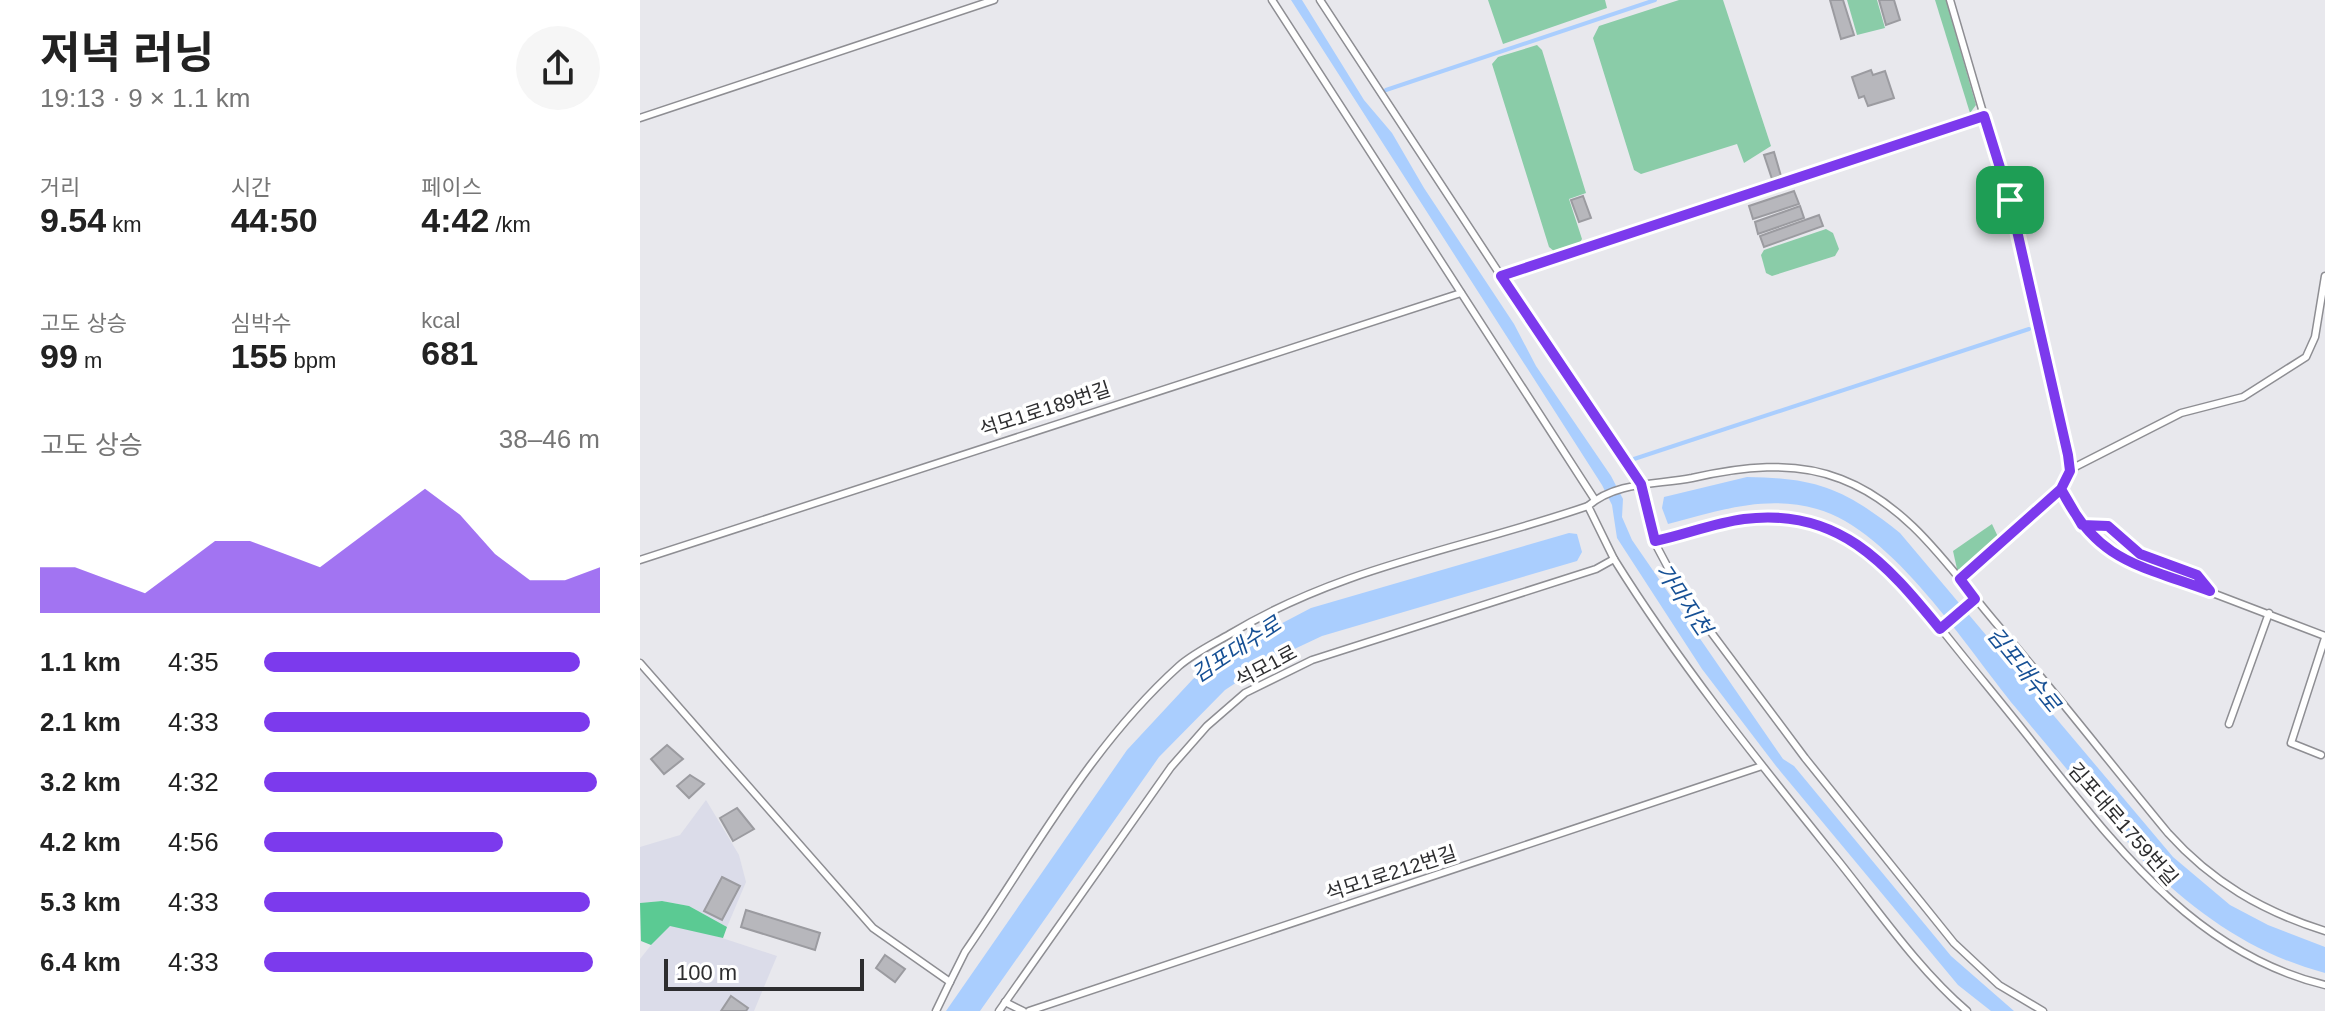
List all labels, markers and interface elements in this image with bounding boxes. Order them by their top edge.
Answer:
button: share [516,26,600,110]
text: 저녁 러닝 [40,28,214,77]
text: 19:13 · 9 × 1.1 km [40,83,250,113]
pin [1976,166,2044,234]
text: 거리 [40,175,80,200]
text: 시간 [231,175,271,200]
text: 페이스 [421,175,482,200]
icon: arrive [1988,178,2032,222]
text: 9.54 [40,201,106,239]
text: 44:50 [231,201,318,239]
text: 4:42 [421,201,489,239]
text: km [106,212,142,237]
text: /km [489,212,531,237]
text: kcal [421,308,460,333]
text: 고도 상승 [40,311,127,336]
text: 심박수 [231,311,291,336]
text: 681 [421,334,478,372]
text: 99 [40,337,78,375]
text: 155 [231,337,287,375]
text: m [78,348,102,373]
text: bpm [287,348,336,373]
street label: 석모1로189번길 [977,377,1113,441]
text: 38–46 m [499,424,600,454]
text: 고도 상승 [40,430,143,460]
water label: 가마지천 [1651,559,1718,642]
water label: 김포대수로 [1187,610,1287,687]
water label: 김포대수로 [1982,622,2066,718]
street label: 석모1로 [1232,641,1300,691]
text: 1.1 km [40,647,121,677]
text: 4:35 [168,647,219,677]
text: 2.1 km [40,707,121,737]
text: 4:33 [168,707,219,737]
street label: 김포대로1759번길 [2064,758,2182,890]
text: 3.2 km [40,767,121,797]
text: 4:32 [168,767,219,797]
text: 4.2 km [40,827,121,857]
text: 4:56 [168,827,219,857]
street label: 석모1로212번길 [1323,841,1459,905]
text: 5.3 km [40,887,121,917]
text: 4:33 [168,887,219,917]
text: 6.4 km [40,947,121,977]
text: 4:33 [168,947,219,977]
scale bar [664,955,864,991]
text: 100 m [676,960,737,985]

